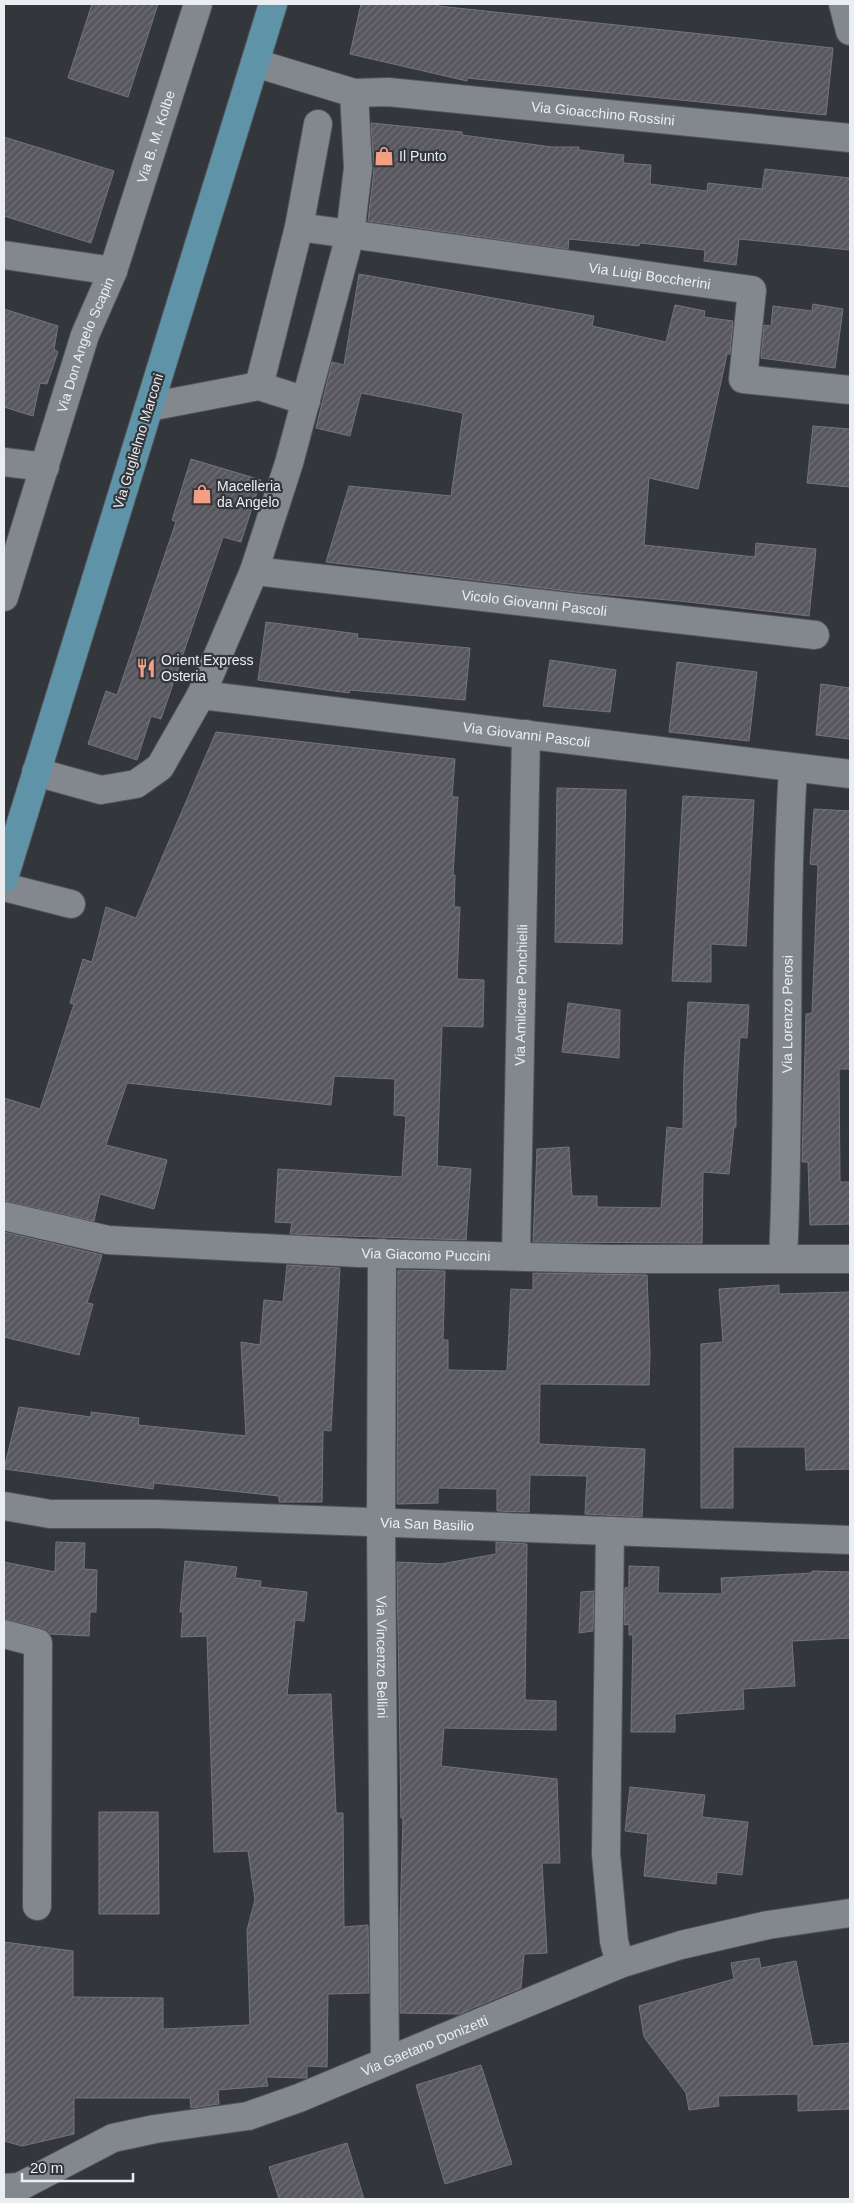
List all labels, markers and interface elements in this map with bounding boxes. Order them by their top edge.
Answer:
street label: Via B. M. Kolbe [134,88,178,185]
street label: Via Gioacchino Rossini [531,98,675,128]
shop icon: Il Punto [373,145,395,167]
place label: Il Punto [399,148,447,164]
street label: Via Luigi Boccherini [588,259,712,292]
street label: Via Don Angelo Scapin [53,275,117,415]
street label: Via Guglielmo Marconi [110,371,166,511]
place label: Macelleria da Angelo [217,478,281,510]
shop icon: Macelleria da Angelo [191,483,213,505]
street label: Vicolo Giovanni Pascoli [461,587,608,619]
place label: Orient Express Osteria [161,652,254,684]
restaurant icon: Orient Express Osteria [135,657,157,679]
street label: Via Giovanni Pascoli [462,719,591,750]
street label: Via Amilcare Ponchielli [512,924,530,1066]
street label: Via Lorenzo Perosi [779,955,796,1073]
street label: Via Giacomo Puccini [361,1245,491,1264]
street label: Via San Basilio [380,1514,475,1534]
street label: Via Vincenzo Bellini [374,1596,390,1718]
street label: Via Gaetano Donizetti [359,2012,490,2079]
scale bar [22,2150,134,2182]
text: 20 m [30,2159,63,2176]

